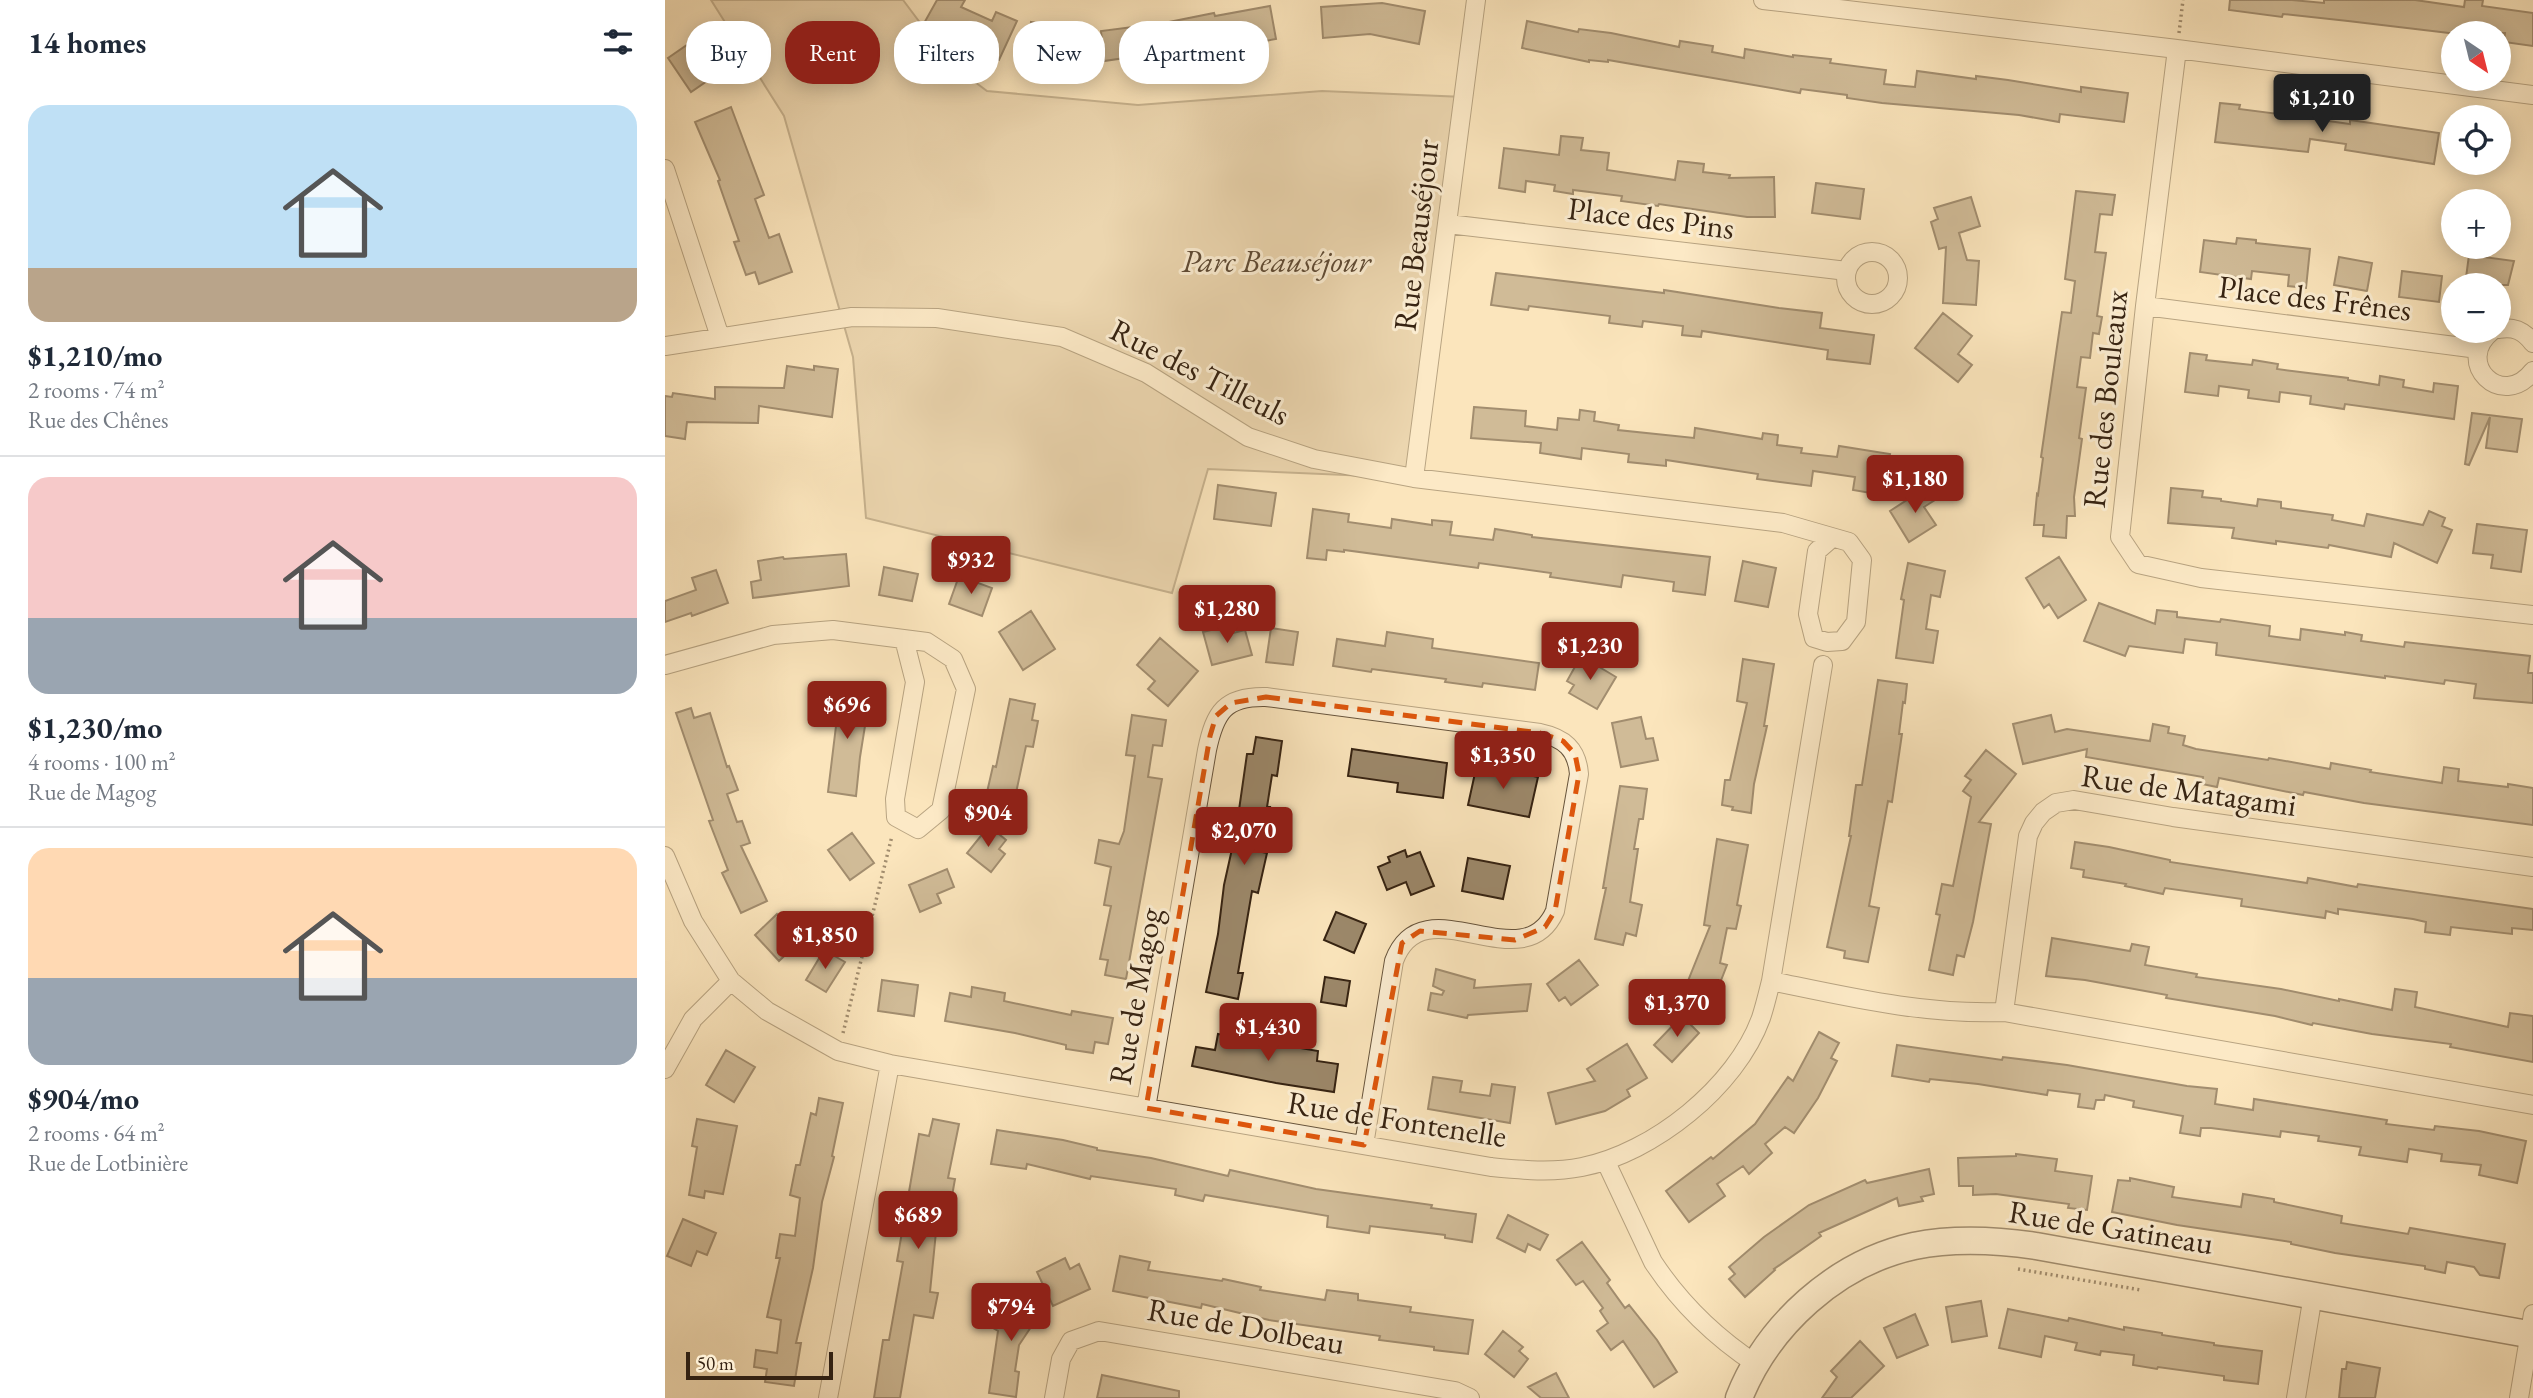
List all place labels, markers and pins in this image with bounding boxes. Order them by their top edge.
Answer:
pin: $1,210 [2265,74,2379,134]
pin: $1,180 [1858,456,1972,515]
pin: $932 [930,536,1012,596]
pin: $1,280 [1170,586,1284,645]
pin: $1,230 [1533,622,1647,682]
pin: $696 [806,682,888,741]
pin: $1,350 [1446,732,1560,791]
pin: $904 [947,790,1029,849]
pin: $2,070 [1187,808,1301,867]
pin: $1,850 [768,912,882,971]
pin: $1,370 [1620,979,1734,1039]
pin: $1,430 [1211,1004,1325,1063]
pin: $689 [877,1192,959,1251]
pin: $794 [970,1284,1052,1343]

